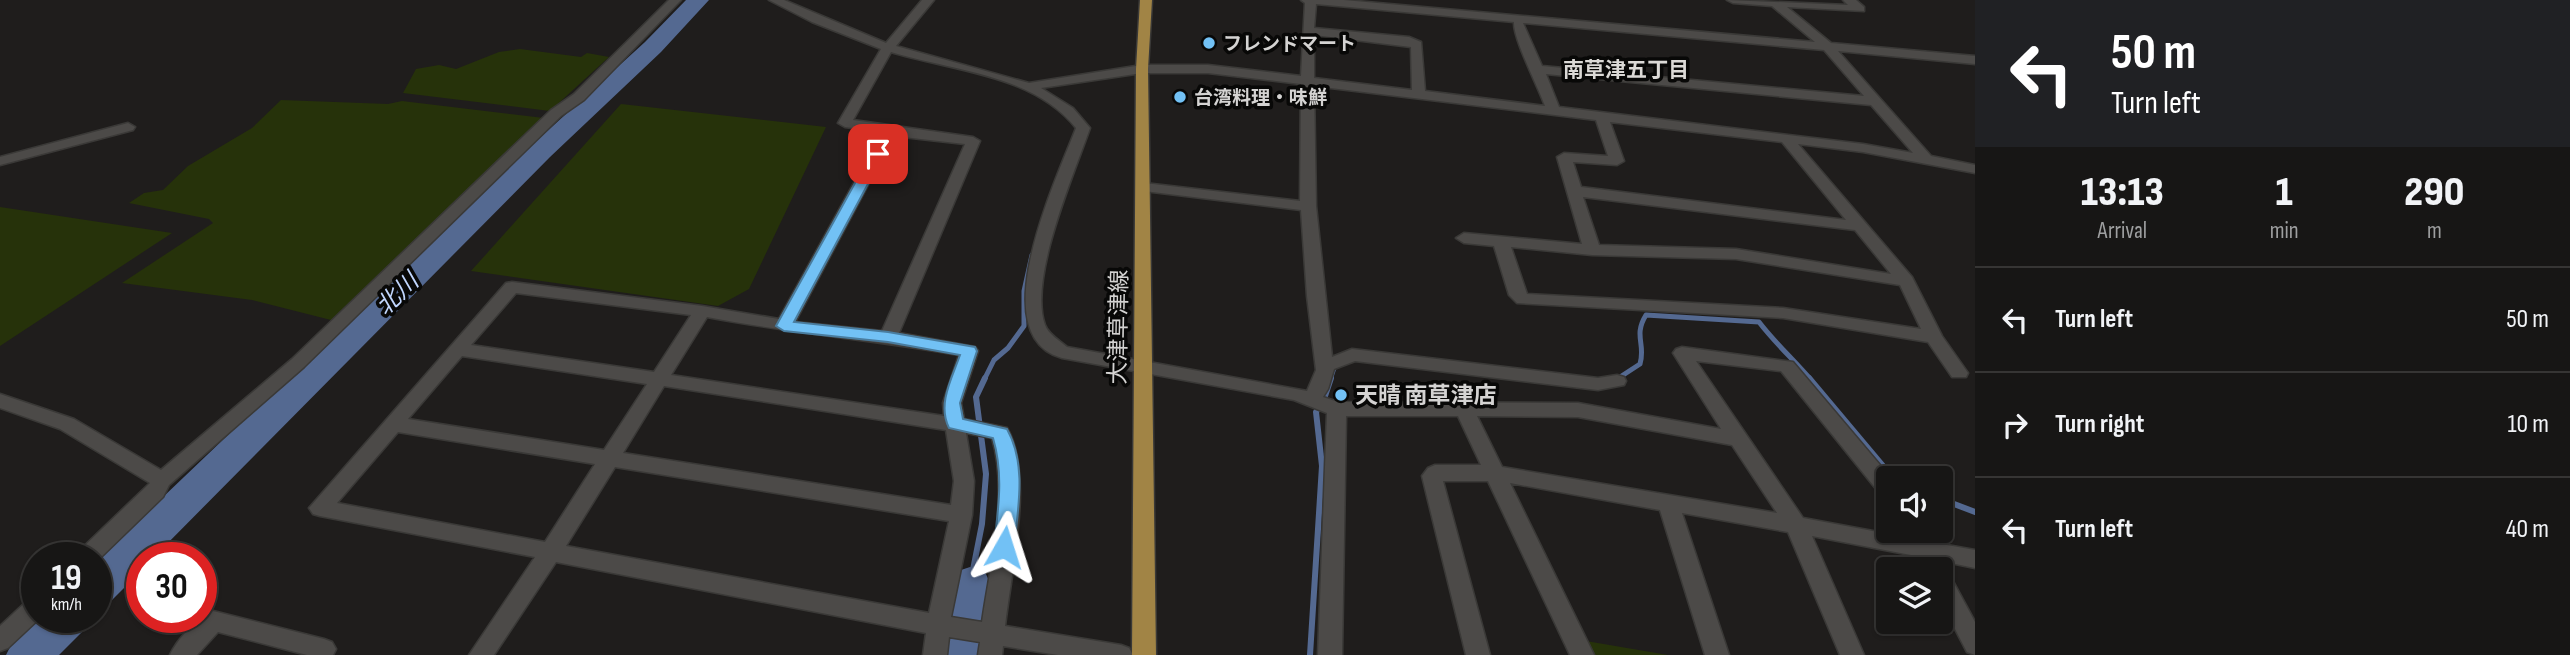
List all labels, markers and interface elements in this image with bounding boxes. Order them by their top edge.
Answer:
text: 50 m [2111,24,2196,83]
icon: left [1996,28,2087,119]
place label: フレンドマート [1223,33,1356,56]
marker: フレンドマート [1201,35,1217,51]
district label: 南草津五丁目 [1563,58,1689,83]
text: Turn left [2111,84,2201,123]
place label: 台湾料理・味鮮 [1194,87,1327,110]
marker: 台湾料理・味鮮 [1172,89,1188,105]
pin [848,124,908,184]
icon: arrive [859,135,897,173]
text: 13:13 [2081,167,2164,218]
text: 1 [2276,167,2293,218]
text: 290 [2404,167,2464,218]
text: Arrival [2098,217,2147,245]
text: min [2270,217,2299,245]
text: m [2427,217,2442,245]
water label: 北川 [370,265,427,321]
street label: 大津草津線 [1104,269,1134,385]
icon: left [1996,301,2034,339]
text: Turn left [2055,304,2133,335]
text: 50 m [2506,304,2549,335]
place label: 天晴 南草津店 [1355,382,1497,410]
marker: 天晴 南草津店 [1333,387,1349,403]
icon: right [1996,406,2034,444]
text: Turn right [2055,409,2144,440]
text: 10 m [2507,409,2549,440]
map controls [1876,466,1953,634]
button: sound [1876,466,1953,543]
position arrow [967,510,1041,584]
icon: left [1996,511,2034,549]
text: Turn left [2055,514,2133,545]
text: 40 m [2506,514,2549,545]
speed limit sign: 30 [126,542,217,633]
text: 19 [51,557,82,600]
button: layers [1876,557,1953,634]
text: km/h [51,594,82,615]

